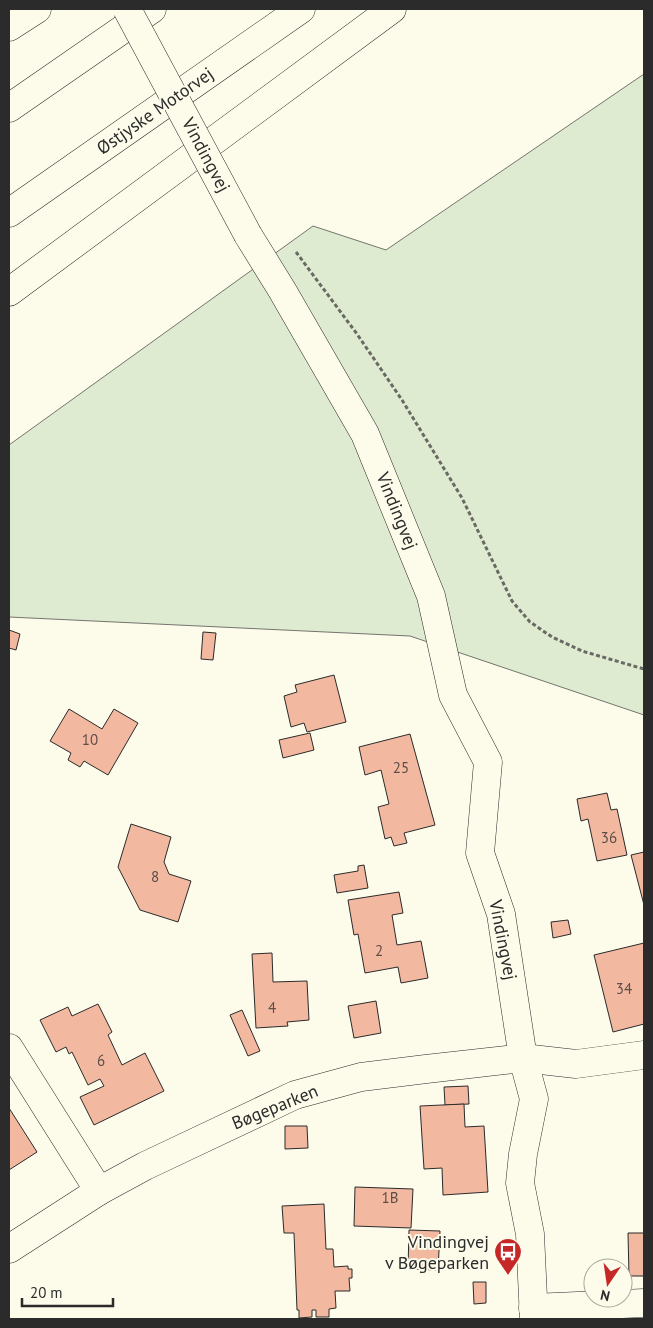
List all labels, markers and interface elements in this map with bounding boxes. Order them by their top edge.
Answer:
street label: Østjyske Motorvej [92,62,217,159]
street label: Vindingvej [177,113,236,196]
street label: Vindingvej [371,468,423,553]
house number: 10 [82,730,98,749]
house number: 25 [393,758,409,777]
house number: 36 [601,828,617,847]
house number: 8 [151,867,159,886]
street label: Vindingvej [484,897,523,982]
house number: 2 [375,941,383,960]
house number: 34 [616,979,632,998]
house number: 4 [268,998,276,1017]
house number: 6 [97,1051,105,1070]
street label: Bøgeparken [228,1079,321,1134]
house number: 1B [382,1188,398,1207]
place label: Vindingvej v Bøgeparken [385,1230,489,1274]
bus stop icon: Vindingvej v Bøgeparken [493,1237,523,1276]
north arrow [583,1258,633,1308]
scale bar [22,1276,114,1308]
text: 20 m [30,1283,63,1302]
text: N [599,1286,612,1305]

